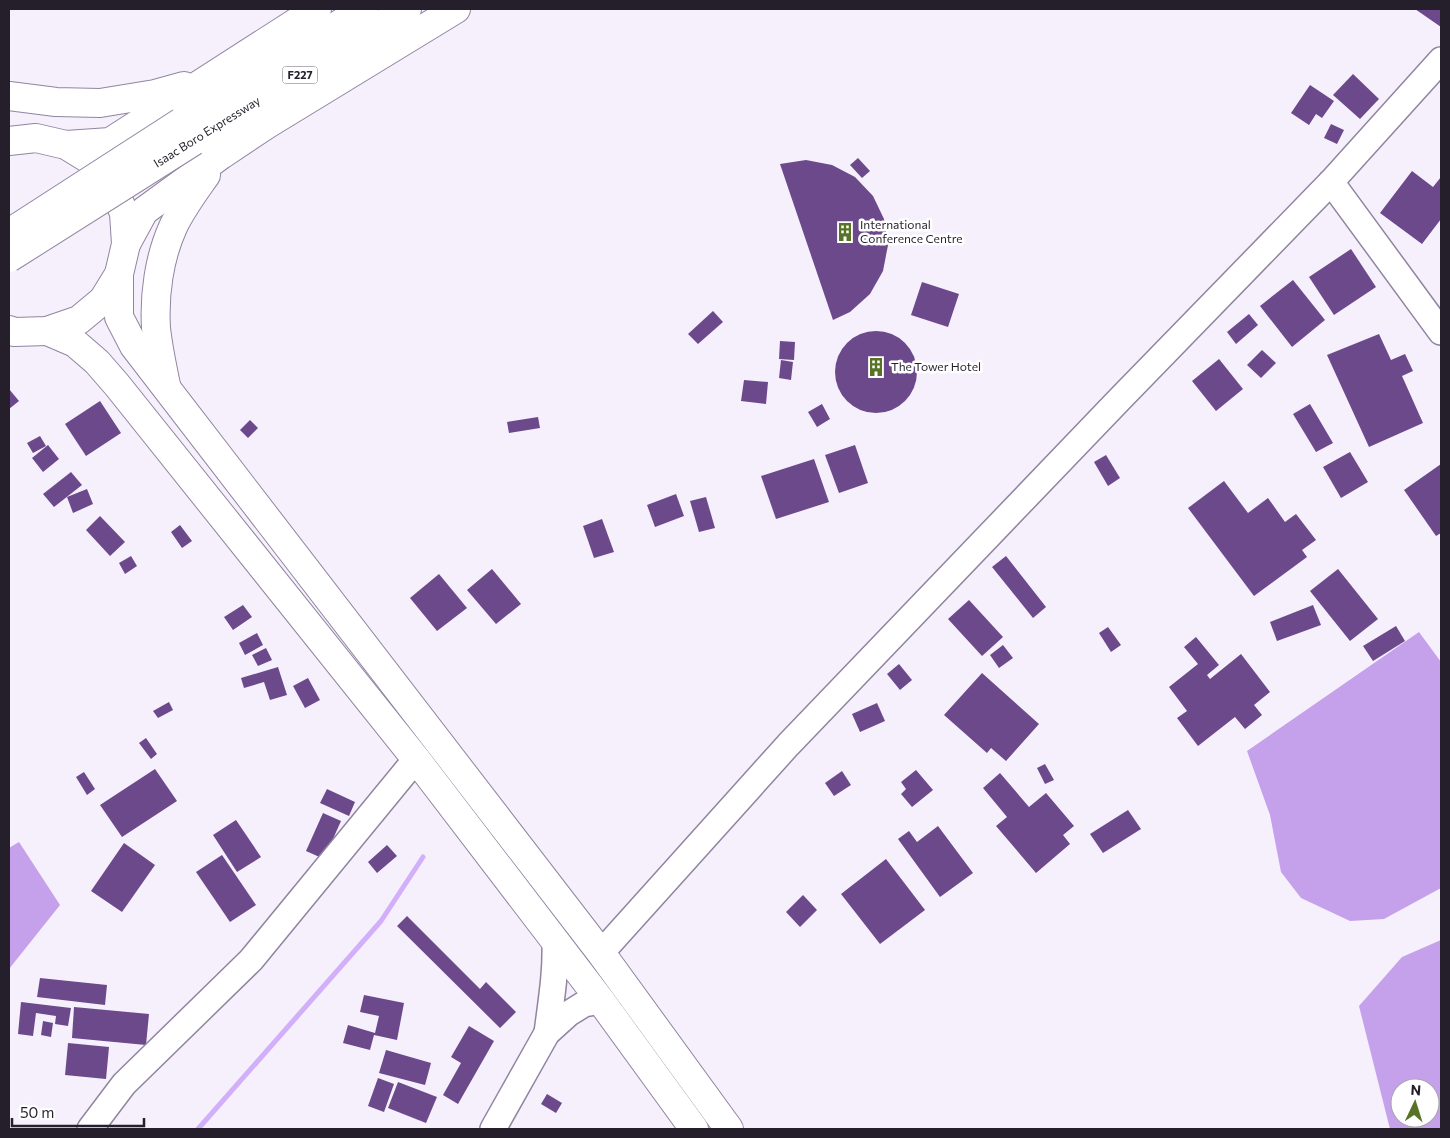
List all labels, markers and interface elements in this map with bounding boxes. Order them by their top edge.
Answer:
road number: F227 [282,66,318,84]
street label: Isaac Boro Expressway [151,93,262,170]
place label: International Conference Centre [860,217,963,245]
building icon: International Conference Centre [834,221,856,243]
building icon: The Tower Hotel [865,356,887,378]
place label: The Tower Hotel [891,359,981,373]
north arrow [1390,1078,1440,1128]
text: N [1410,1081,1422,1098]
scale bar [12,1096,145,1128]
text: 50 m [20,1103,54,1121]

